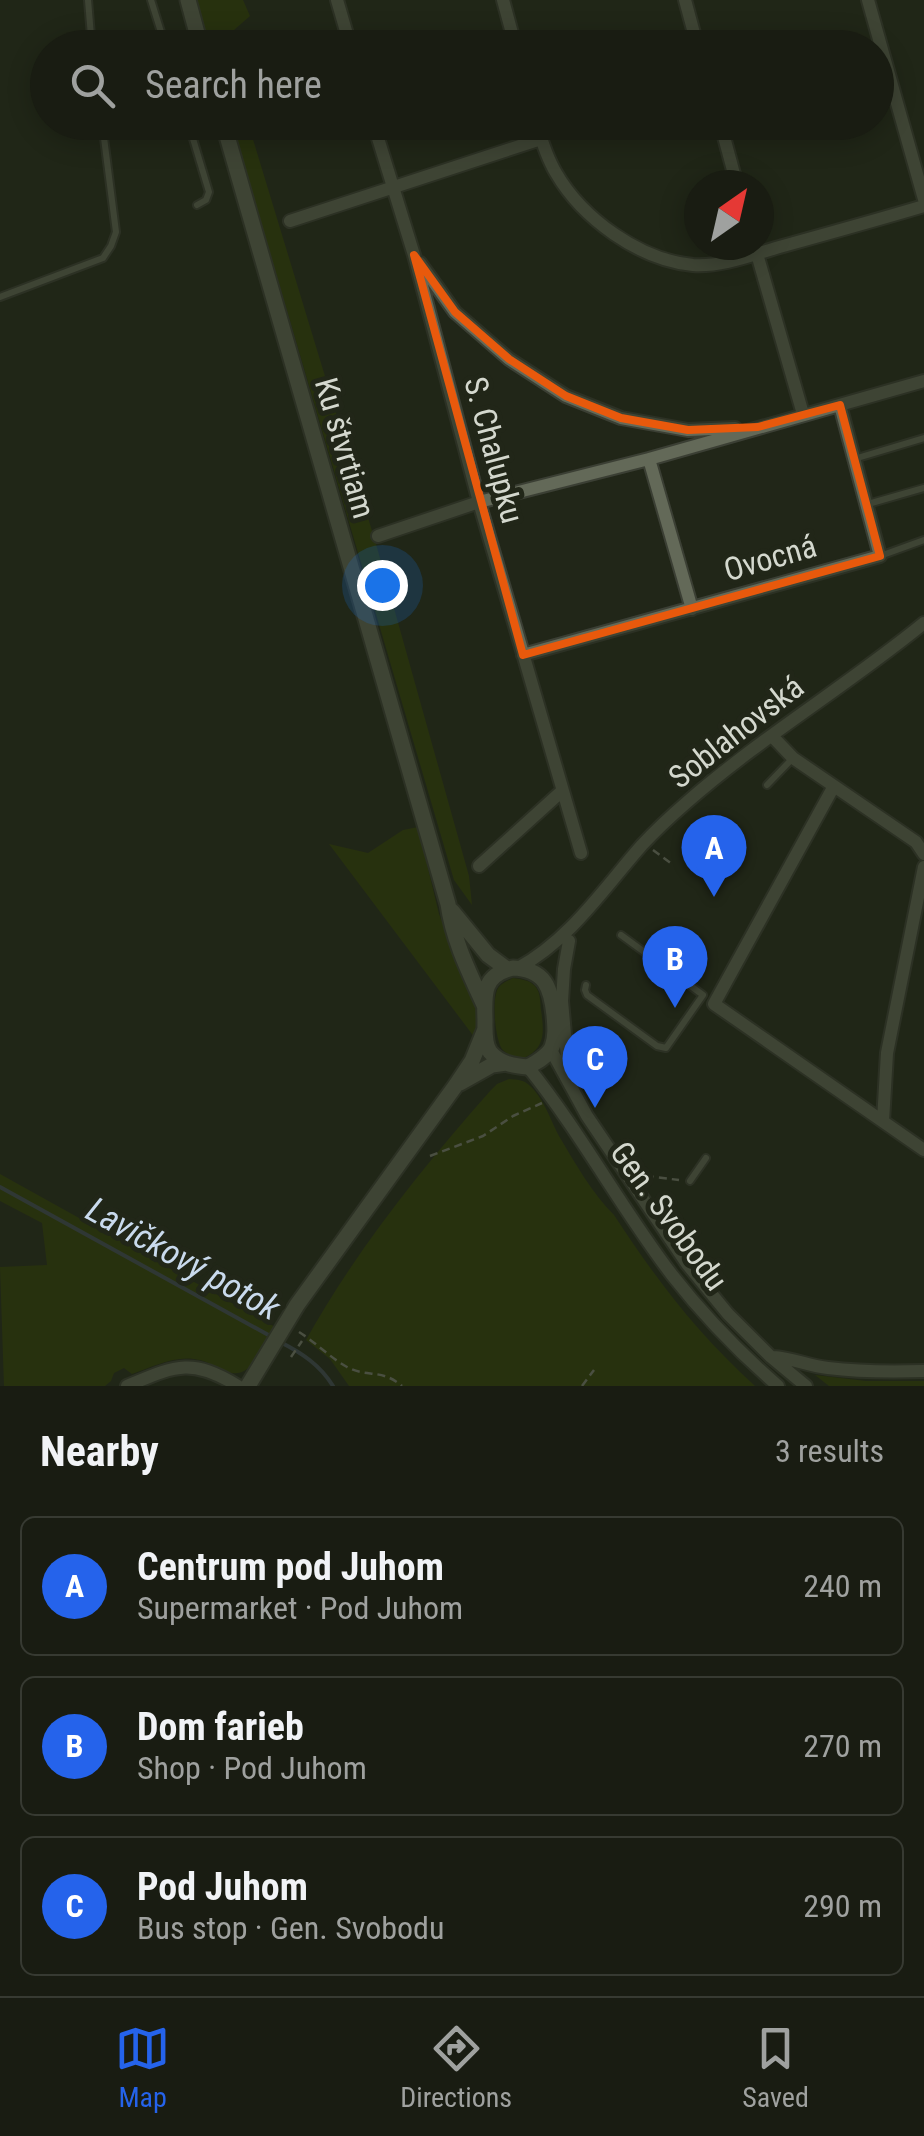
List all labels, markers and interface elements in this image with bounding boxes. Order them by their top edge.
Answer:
search box [30,30,894,140]
icon: search [65,58,120,113]
text: Search here [145,63,322,107]
north arrow [684,170,774,260]
street label: Ku štvrtiam [307,373,383,523]
street label: S. Chalupku [456,373,532,527]
street label: Ovocná [719,527,821,589]
your location [357,560,408,611]
street label: Soblahovská [661,668,811,796]
pin: A [682,814,746,897]
pin: B [642,926,708,1008]
pin: C [562,1026,628,1108]
street label: Gen. Svobodu [602,1134,736,1298]
water label: Lavičkový potok [79,1189,287,1329]
text: Nearby [40,1427,159,1476]
text: 3 results [775,1432,884,1470]
text: Centrum pod Juhom [137,1545,444,1589]
text: A [65,1567,84,1605]
text: 240 m [803,1567,882,1605]
text: Supermarket · Pod Juhom [137,1589,463,1627]
text: Dom farieb [137,1705,304,1749]
text: B [66,1727,83,1765]
text: 270 m [803,1727,882,1765]
text: Shop · Pod Juhom [137,1749,367,1787]
text: Pod Juhom [137,1865,308,1909]
text: C [65,1887,84,1925]
text: 290 m [803,1887,882,1925]
text: Bus stop · Gen. Svobodu [137,1909,444,1947]
tab: Map [115,2021,170,2114]
tab: Directions [400,2021,512,2114]
tab: Saved [742,2021,809,2114]

